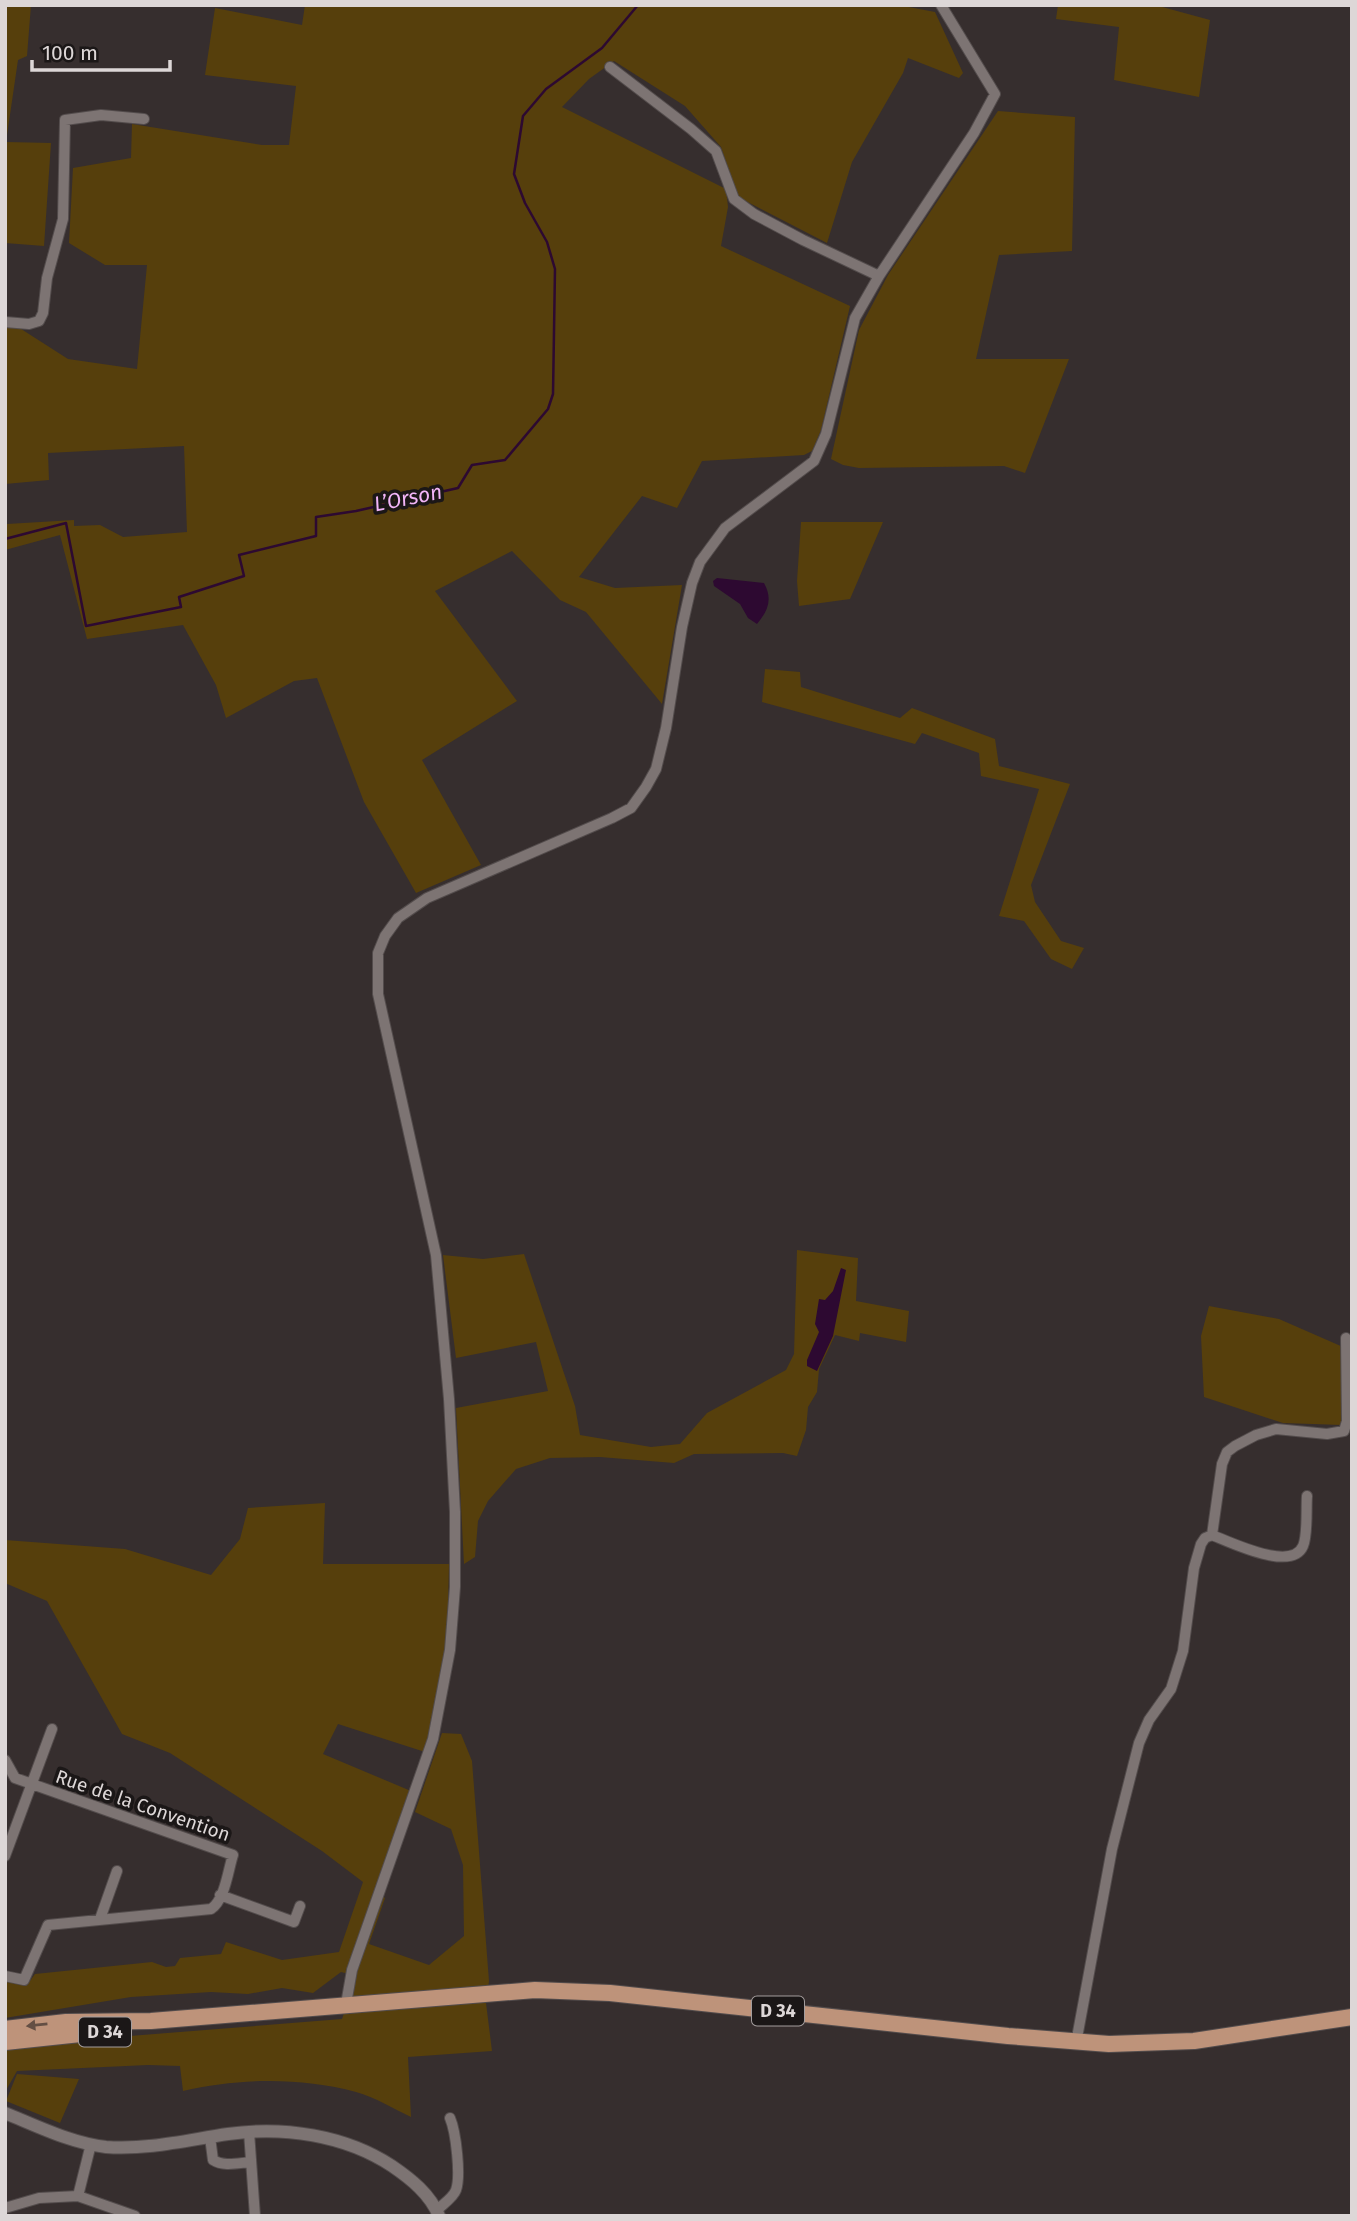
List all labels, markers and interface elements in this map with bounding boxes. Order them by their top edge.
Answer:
scale bar [32,28,170,72]
text: 100 m [42,40,98,66]
water label: L’Orson [372,479,444,517]
street label: Rue de la Convention [53,1765,233,1846]
road number: D 34 [752,1996,804,2025]
road number: D 34 [79,2018,131,2046]
one-way arrow [25,2020,47,2031]

